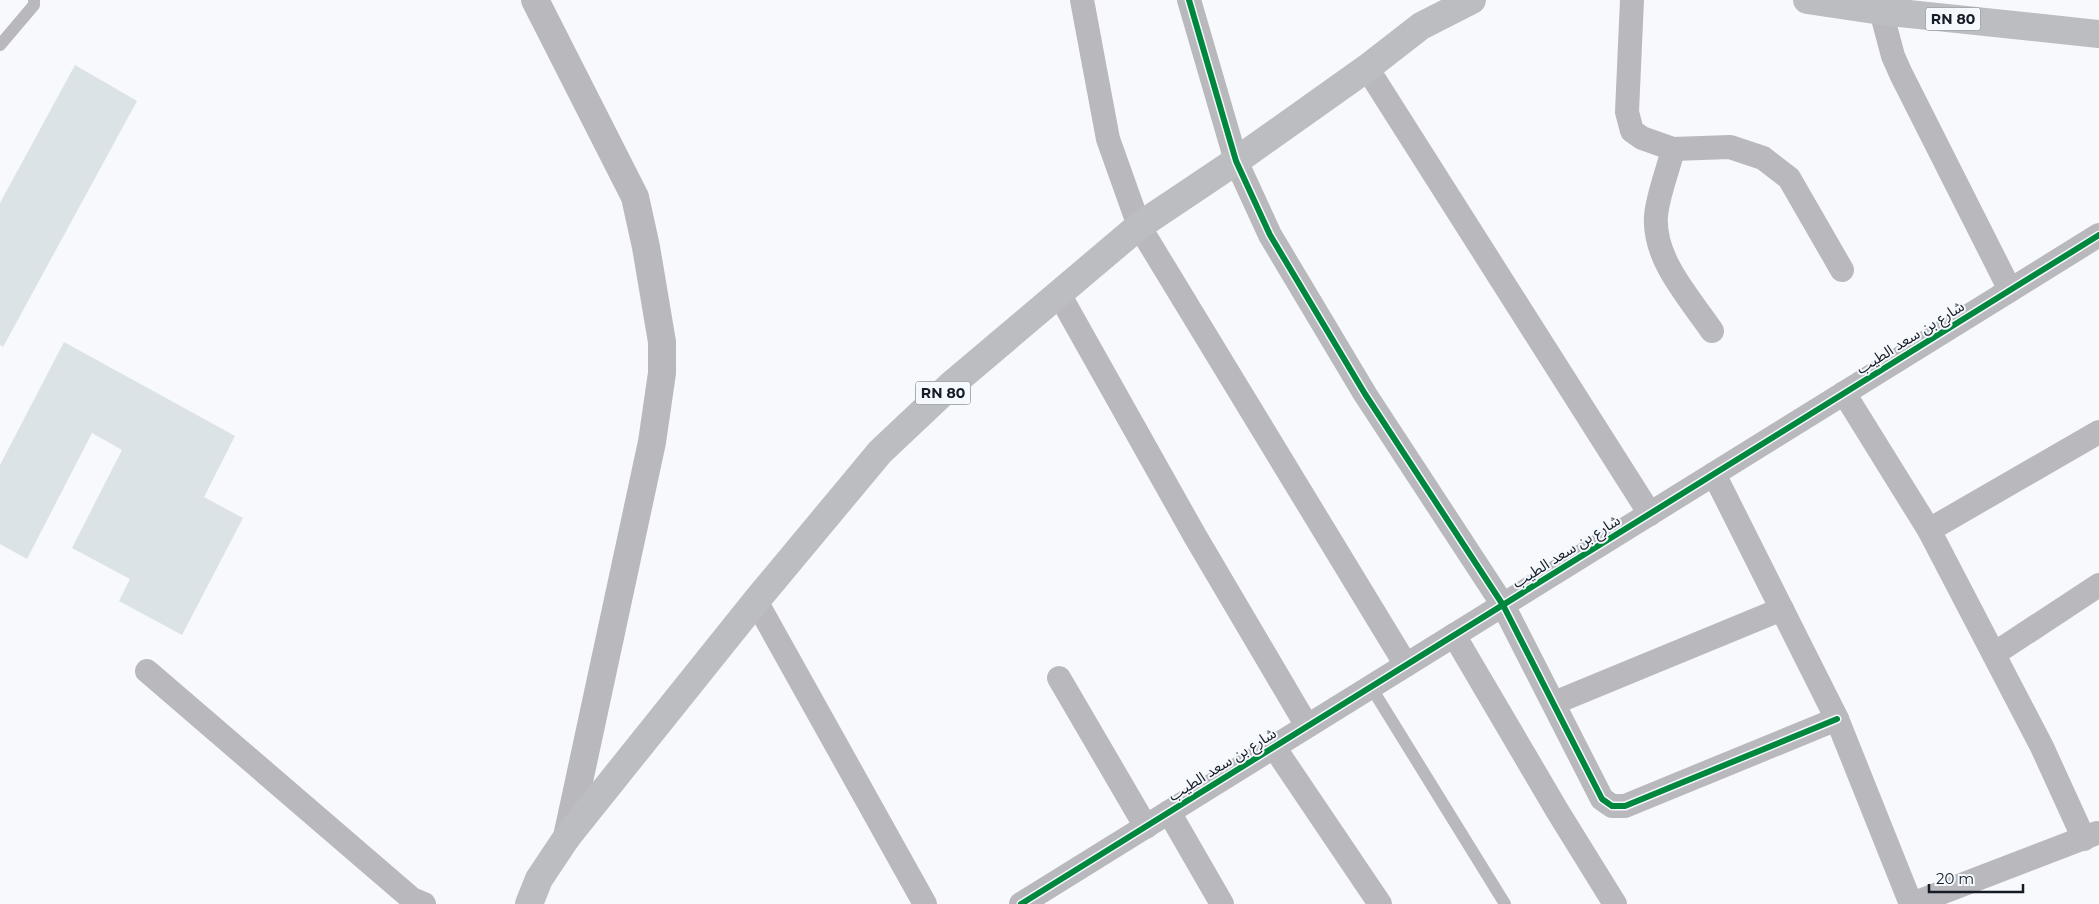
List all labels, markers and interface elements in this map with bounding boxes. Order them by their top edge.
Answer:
road number: RN 80 [1926,8,1980,30]
street label: شارع بن سعد الطيب [1853,296,1969,380]
road number: RN 80 [916,382,970,404]
street label: شارع بن سعد الطيب [1509,510,1625,594]
street label: شارع بن سعد الطيب [1165,723,1281,807]
scale bar [1929,862,2023,894]
text: 20 m [1936,869,1974,888]

